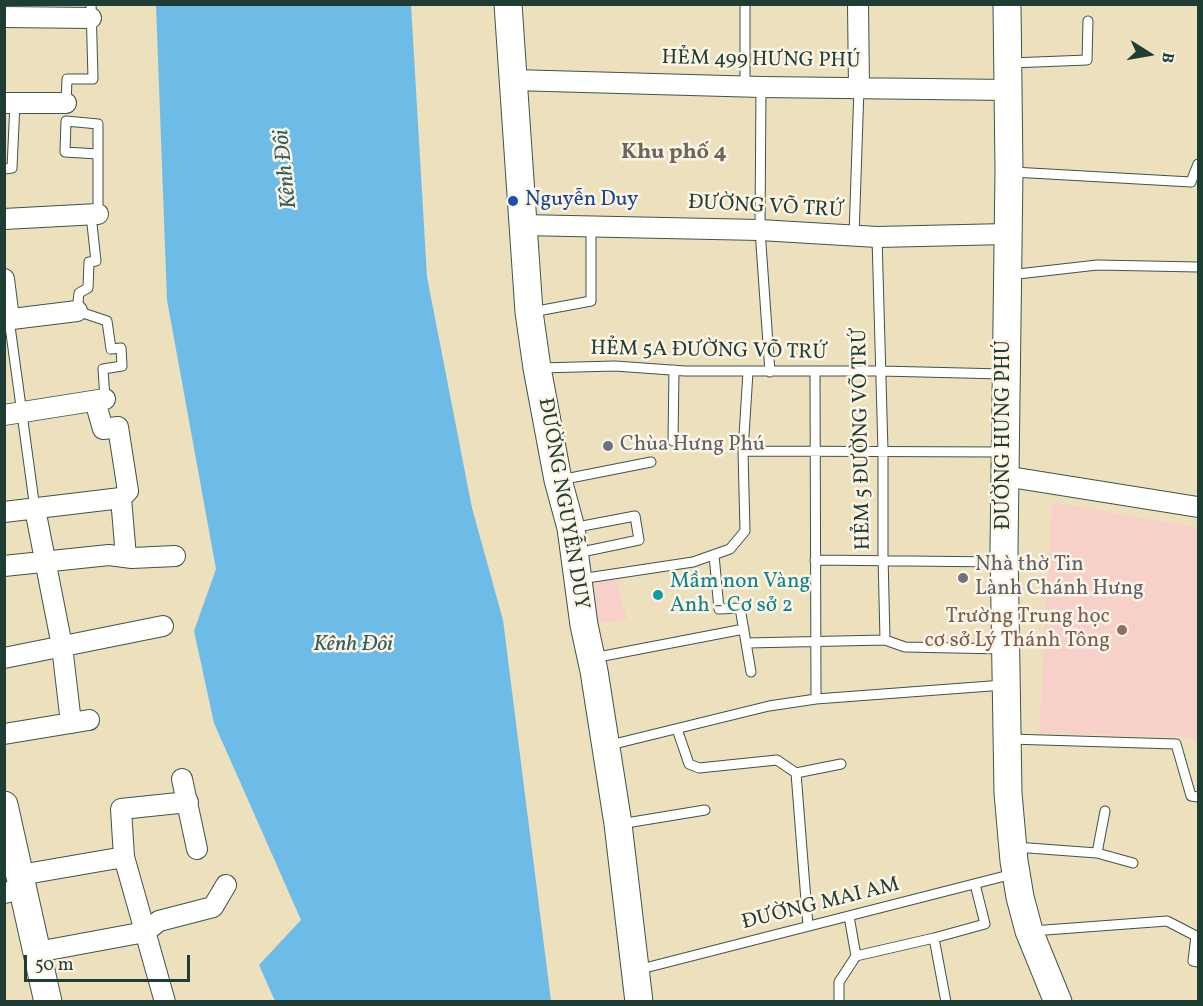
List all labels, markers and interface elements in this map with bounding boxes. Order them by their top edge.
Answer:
north arrow [1119,24,1179,84]
street label: HẺM 499 HƯNG PHÚ [661,47,861,75]
text: B [1155,50,1178,65]
water label: Kênh Đôi [270,128,304,210]
district label: Khu phố 4 [621,141,727,167]
place label: Nguyễn Duy [525,188,638,214]
street label: ĐƯỜNG VÕ TRỨ [687,191,845,225]
marker: Nguyễn Duy [506,194,520,208]
street label: HẺM 5 ĐƯỜNG VÕ TRỨ [848,327,878,551]
street label: HẺM 5A ĐƯỜNG VÕ TRỨ [590,337,828,367]
street label: ĐƯỜNG HƯNG PHÚ [992,340,1018,530]
street label: ĐƯỜNG NGUYỄN DUY [531,396,593,612]
place label: Chùa Hưng Phú [620,433,765,459]
marker: Chùa Hưng Phú [601,439,615,453]
place label: Nhà thờ Tin Lành Chánh Hưng [975,553,1144,603]
place label: Mầm non Vàng Anh - Cơ sở 2 [670,570,810,620]
marker: Nhà thờ Tin Lành Chánh Hưng [956,571,970,585]
marker: Mầm non Vàng Anh - Cơ sở 2 [651,588,665,602]
place label: Trường Trung học cơ sở Lý Thánh Tông [924,605,1110,655]
marker: Trường Trung học cơ sở Lý Thánh Tông [1115,623,1129,637]
water label: Kênh Đôi [313,633,393,659]
street label: ĐƯỜNG MAI AM [740,873,902,937]
scale bar [27,943,194,981]
text: 50 m [35,953,74,978]

